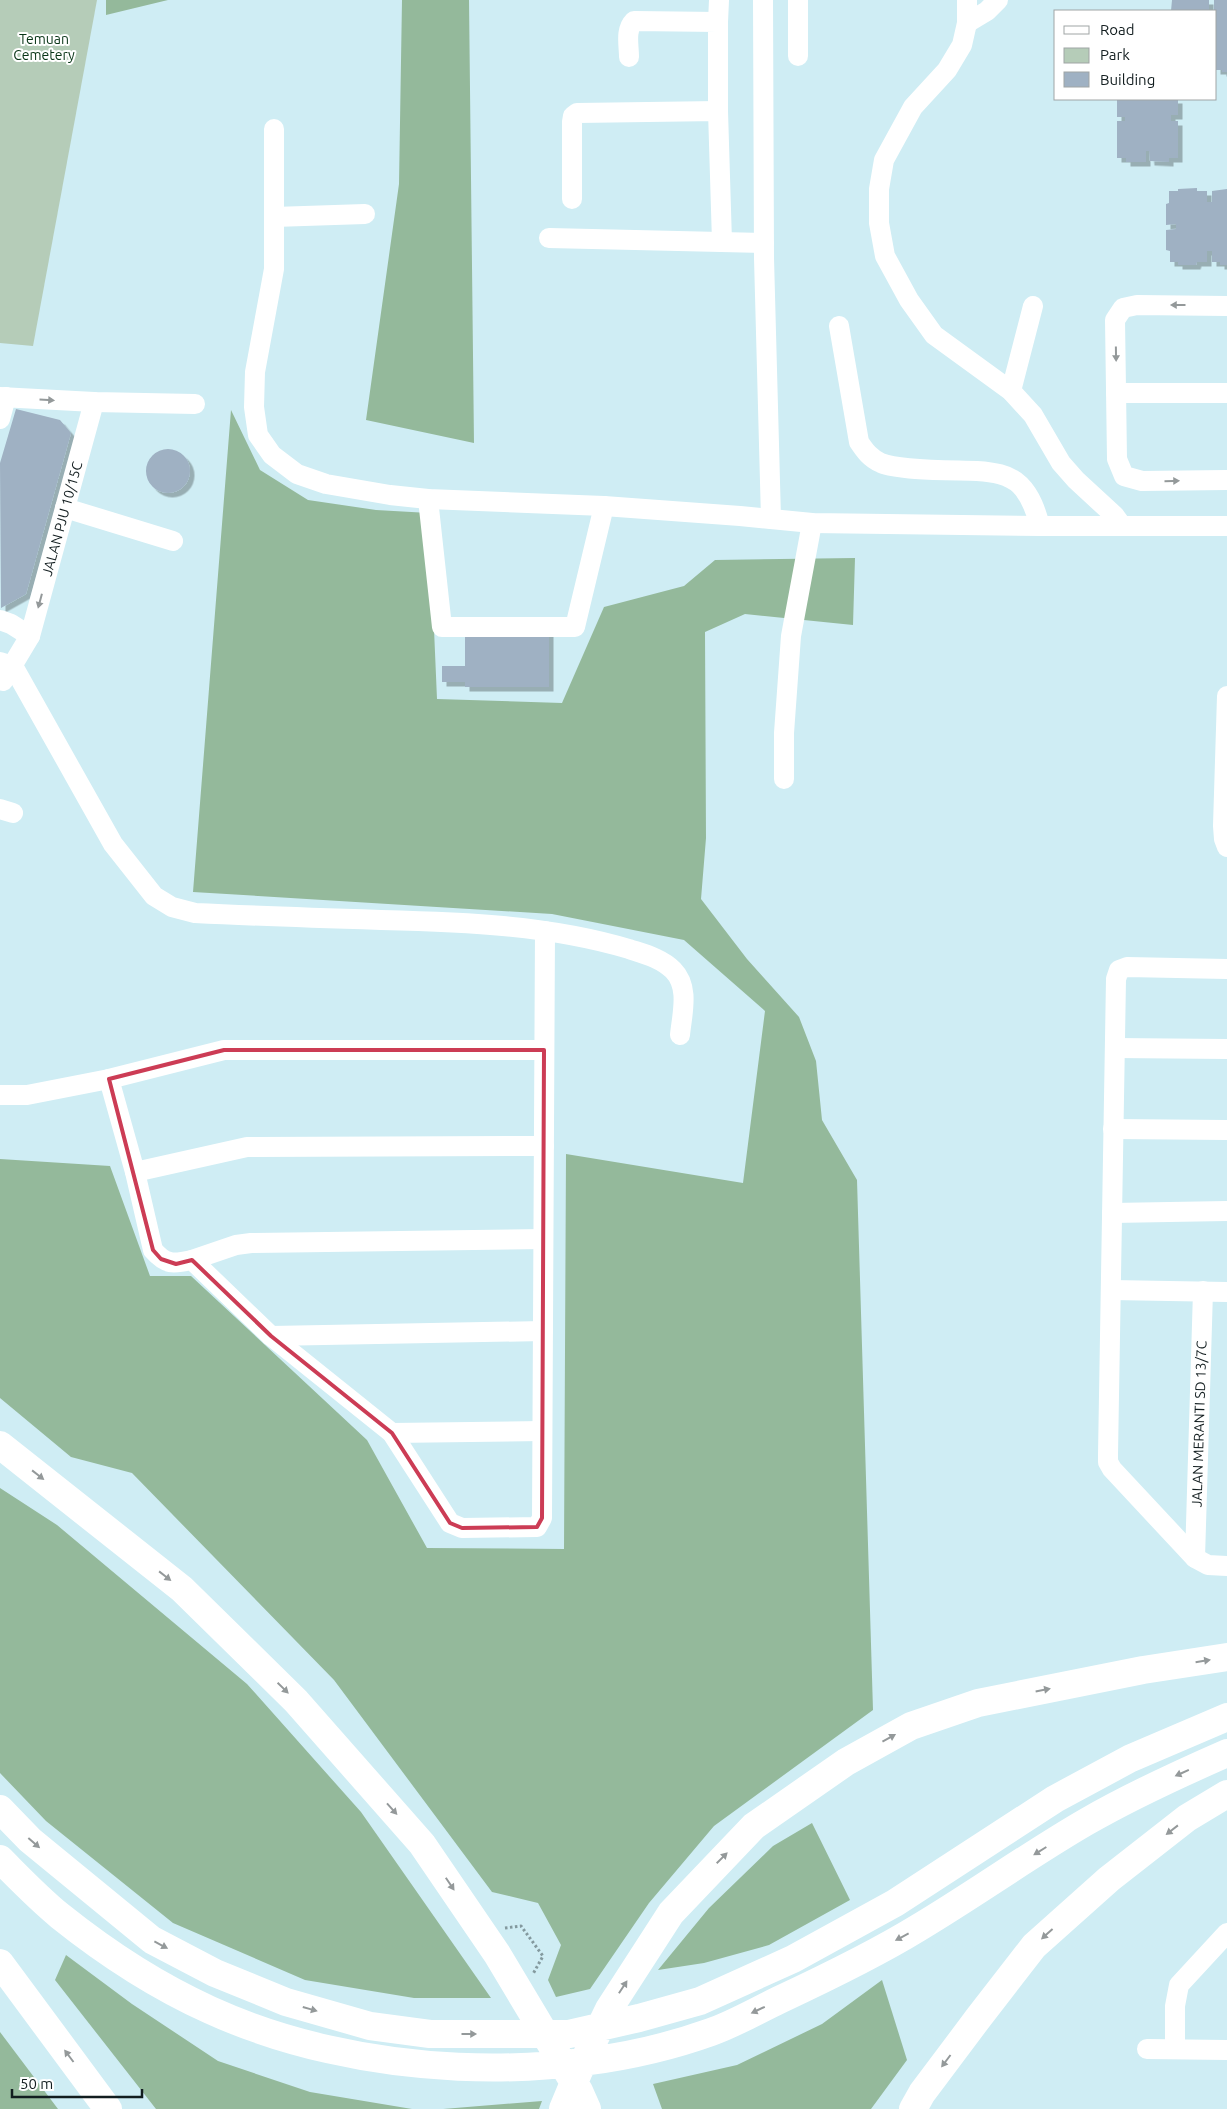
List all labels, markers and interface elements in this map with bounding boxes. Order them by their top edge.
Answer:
legend [1054,10,1217,100]
text: Road [1100,21,1135,38]
park label: Temuan Cemetery [13,31,75,63]
text: Park [1100,46,1130,63]
text: Building [1100,71,1155,88]
one-way arrow [1170,301,1186,309]
one-way arrow [1112,347,1120,363]
one-way arrow [39,396,55,404]
street label: JALAN PJU 10/15C [39,459,85,578]
one-way arrow [1165,477,1181,485]
one-way arrow [35,594,43,609]
street label: JALAN MERANTI SD 13/7C [1189,1340,1210,1508]
one-way arrow [31,1470,44,1481]
one-way arrow [159,1571,172,1582]
one-way arrow [1195,1657,1211,1665]
one-way arrow [277,1682,289,1694]
one-way arrow [1036,1686,1051,1694]
one-way arrow [882,1734,896,1742]
one-way arrow [1175,1768,1190,1777]
one-way arrow [386,1803,397,1815]
one-way arrow [1166,1824,1179,1835]
one-way arrow [28,1838,41,1849]
one-way arrow [1034,1846,1047,1856]
one-way arrow [716,1853,728,1865]
one-way arrow [445,1877,455,1891]
one-way arrow [1042,1928,1054,1940]
one-way arrow [895,1933,910,1941]
one-way arrow [154,1941,168,1949]
one-way arrow [619,1980,628,1994]
one-way arrow [302,2005,317,2013]
one-way arrow [751,2007,765,2015]
one-way arrow [462,2030,478,2038]
one-way arrow [63,2050,74,2063]
one-way arrow [941,2054,951,2068]
scale bar [12,2066,142,2098]
text: 50 m [20,2075,53,2092]

